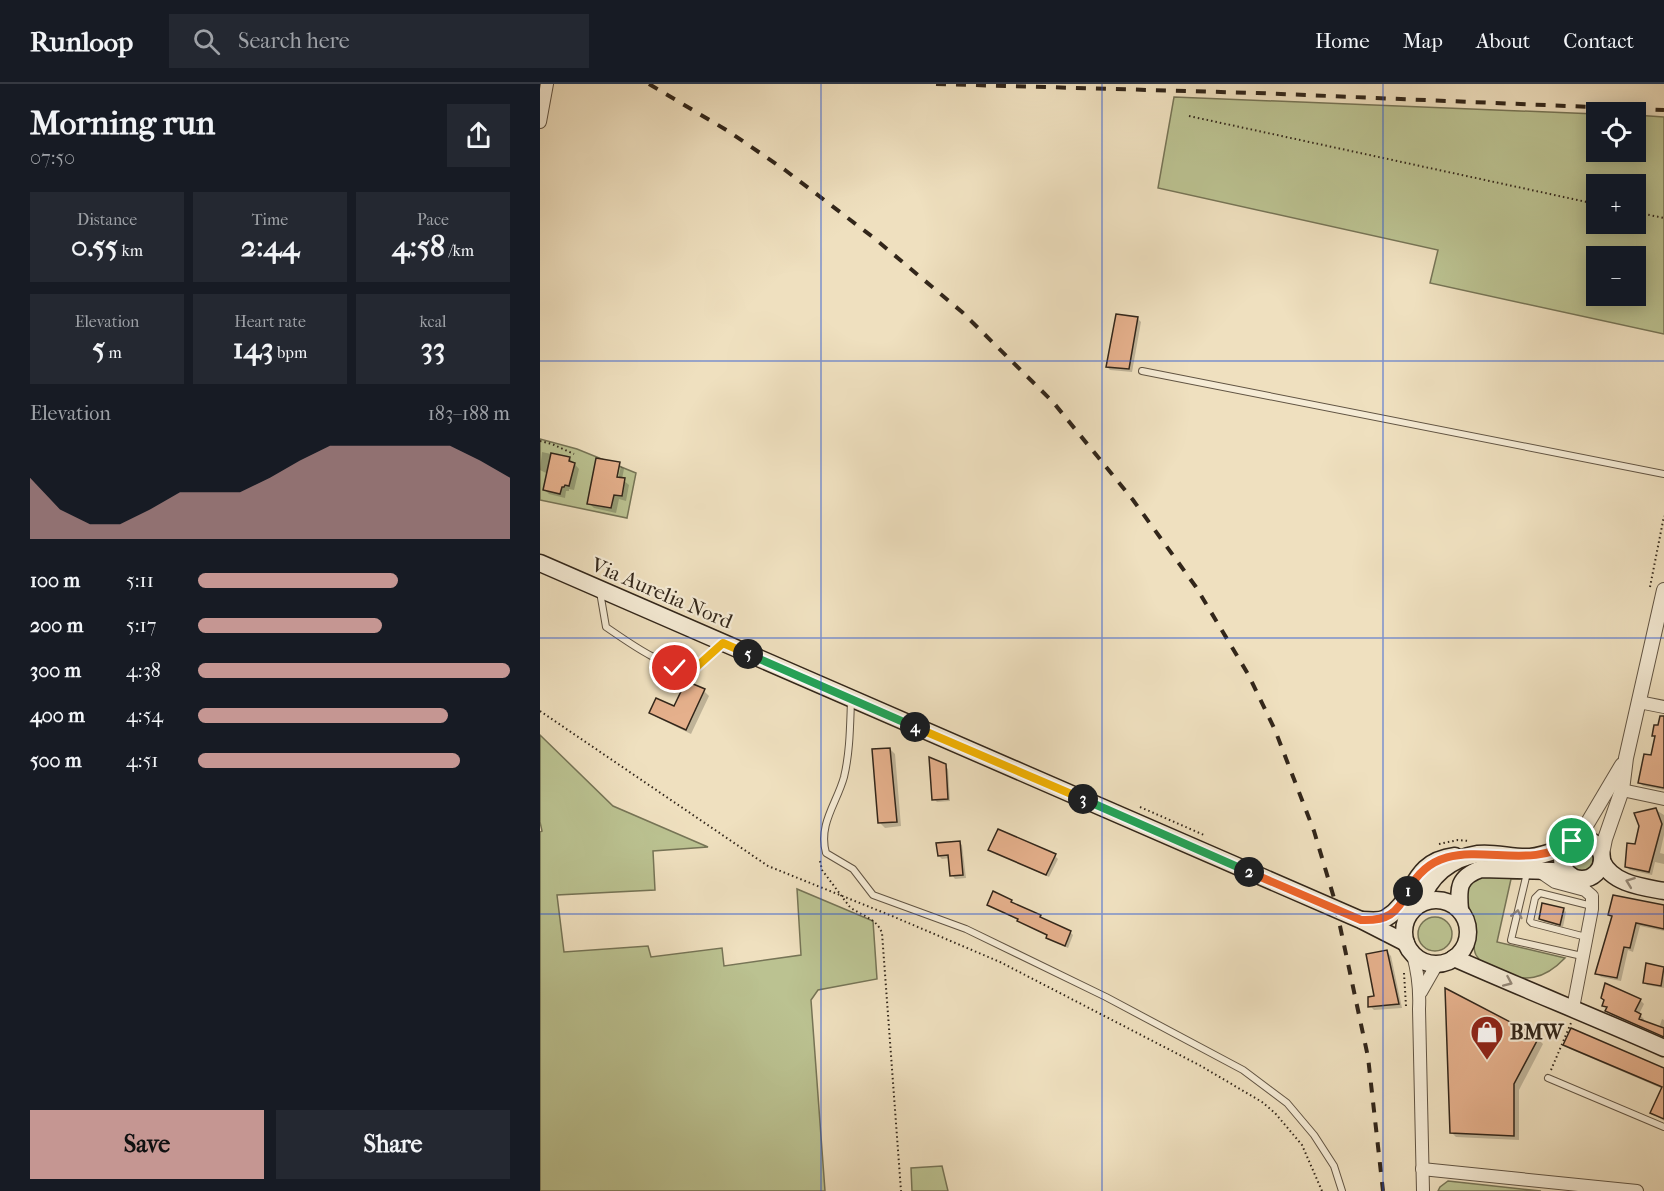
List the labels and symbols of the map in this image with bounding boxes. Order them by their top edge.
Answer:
street label: Via Aurelia Nord [587,552,737,634]
pin: 5 [733,639,763,669]
pin [649,642,700,693]
pin: 4 [900,712,930,742]
pin: 3 [1068,784,1098,814]
pin [1546,815,1597,866]
pin: 2 [1234,857,1264,887]
pin: 1 [1393,876,1423,906]
one-way arrow [1625,877,1635,890]
one-way arrow [1509,910,1522,920]
one-way arrow [1501,975,1512,987]
shop icon: BMW [1469,1014,1505,1061]
place label: BMW [1510,1020,1565,1044]

